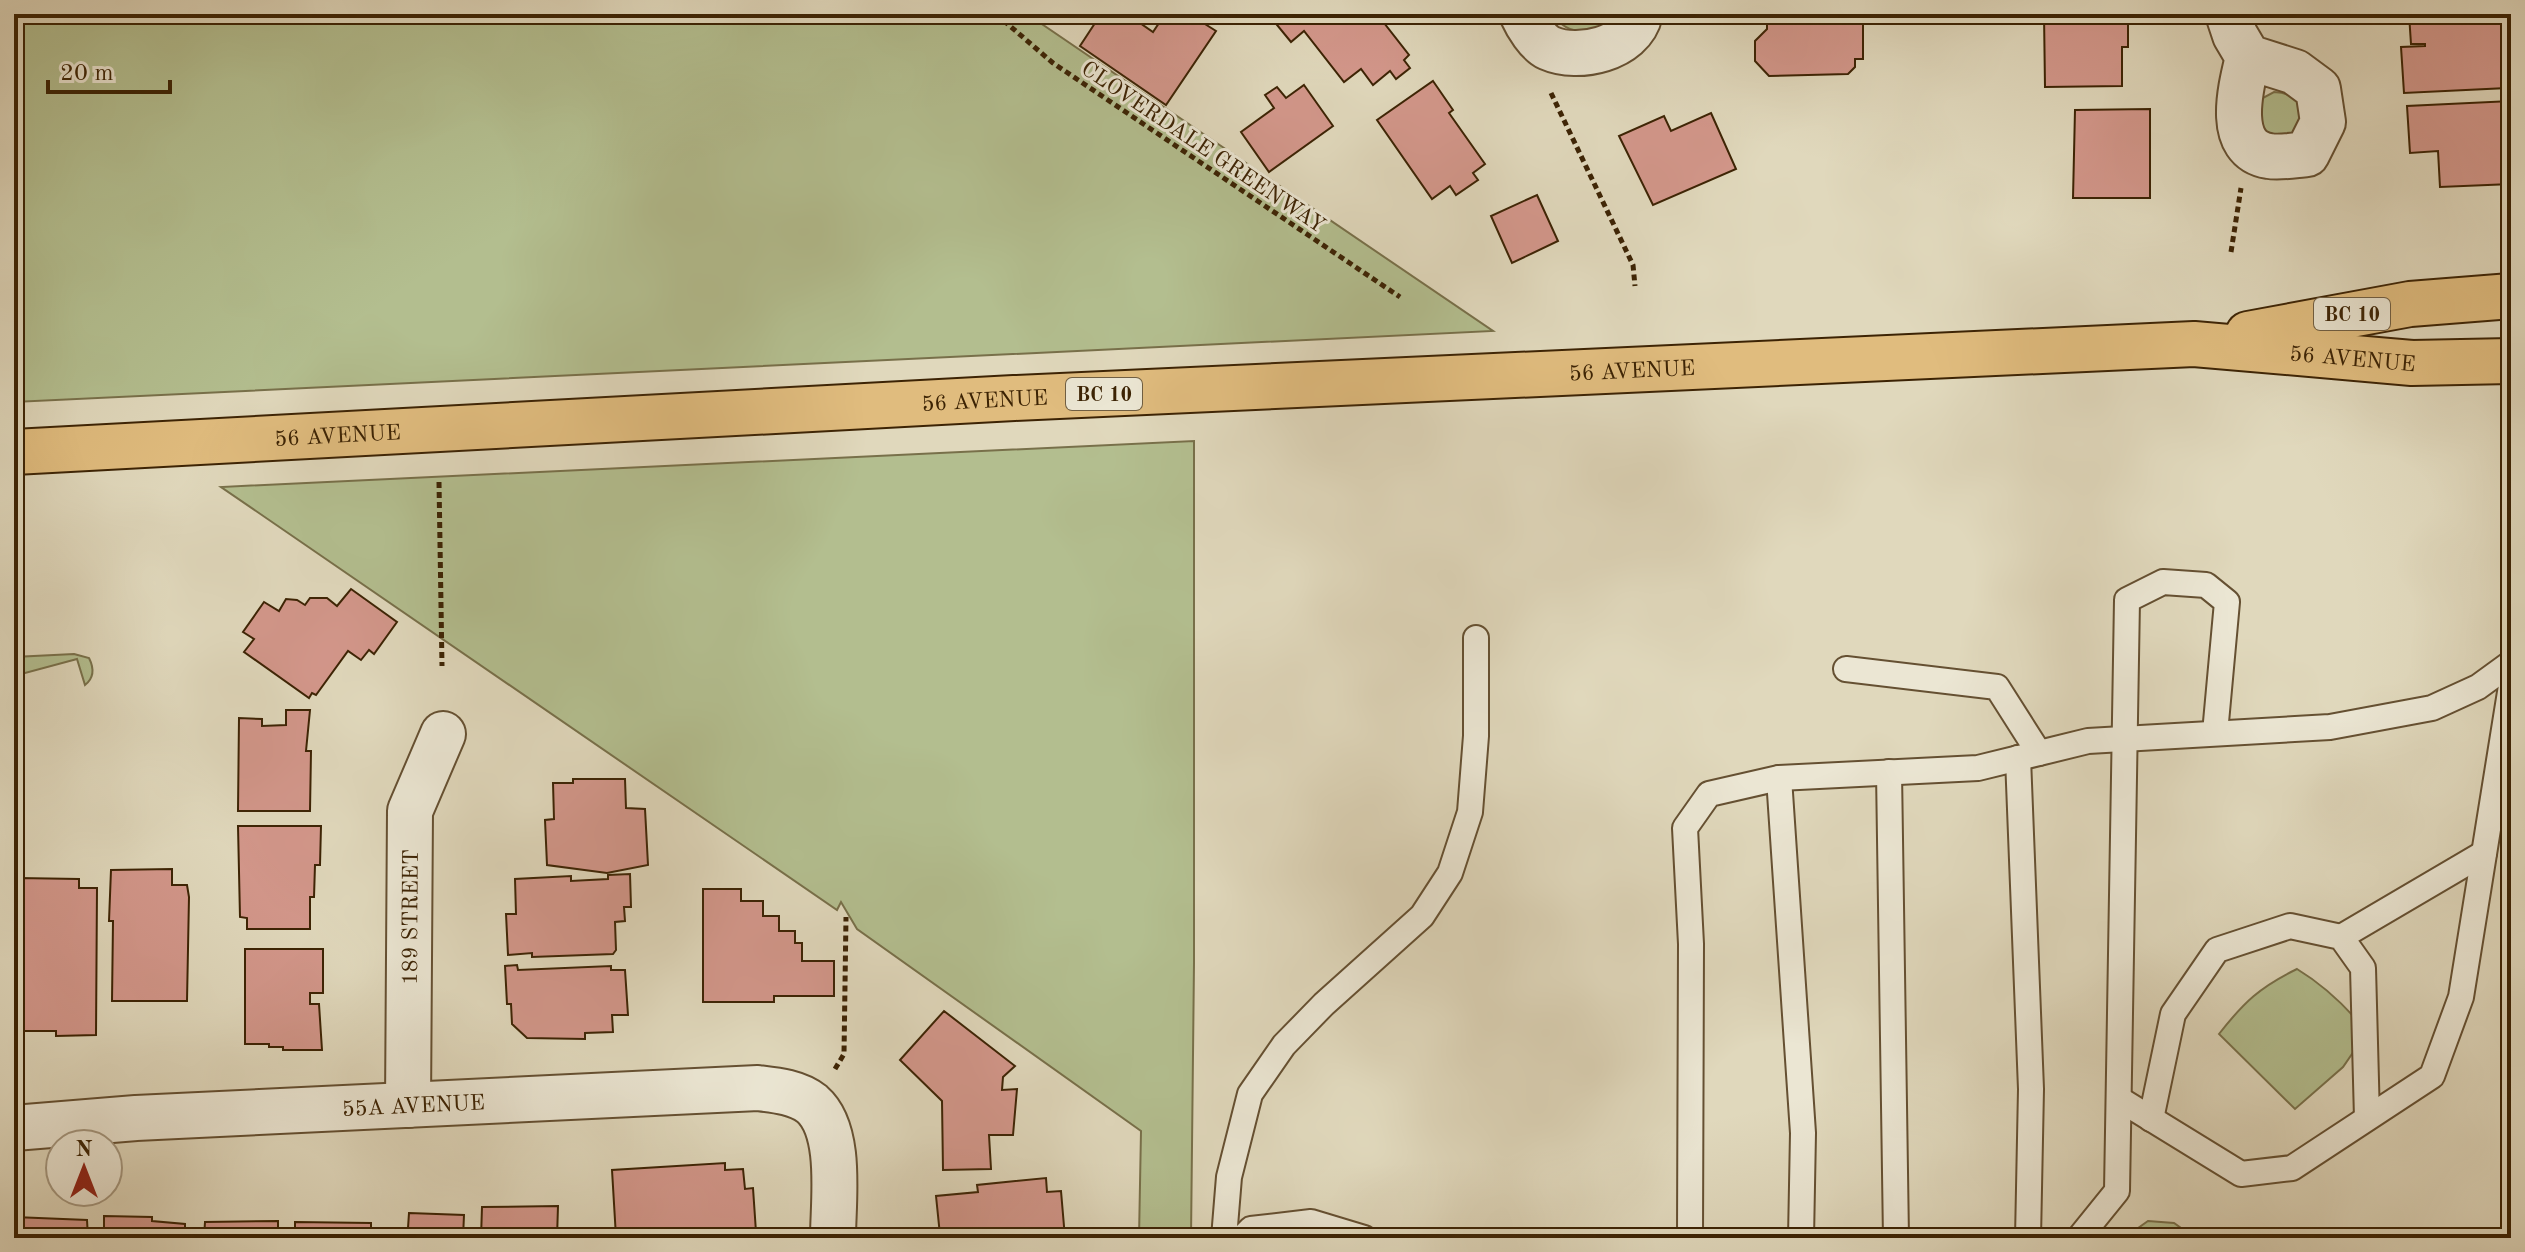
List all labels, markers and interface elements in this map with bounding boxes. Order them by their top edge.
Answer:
scale bar [48,44,170,94]
street label: CLOVERDALE GREENWAY [1077,58,1329,238]
text: 20 m [60,62,114,86]
road number: BC 10 [2314,298,2390,330]
street label: 56 AVENUE [2289,343,2416,376]
street label: 56 AVENUE [1568,358,1696,386]
road number: BC 10 [1066,378,1142,410]
street label: 56 AVENUE [921,387,1048,416]
street label: 56 AVENUE [274,422,401,451]
street label: 189 STREET [400,849,423,985]
street label: 55A AVENUE [341,1092,485,1121]
north arrow [44,1128,124,1208]
text: N [76,1139,93,1161]

